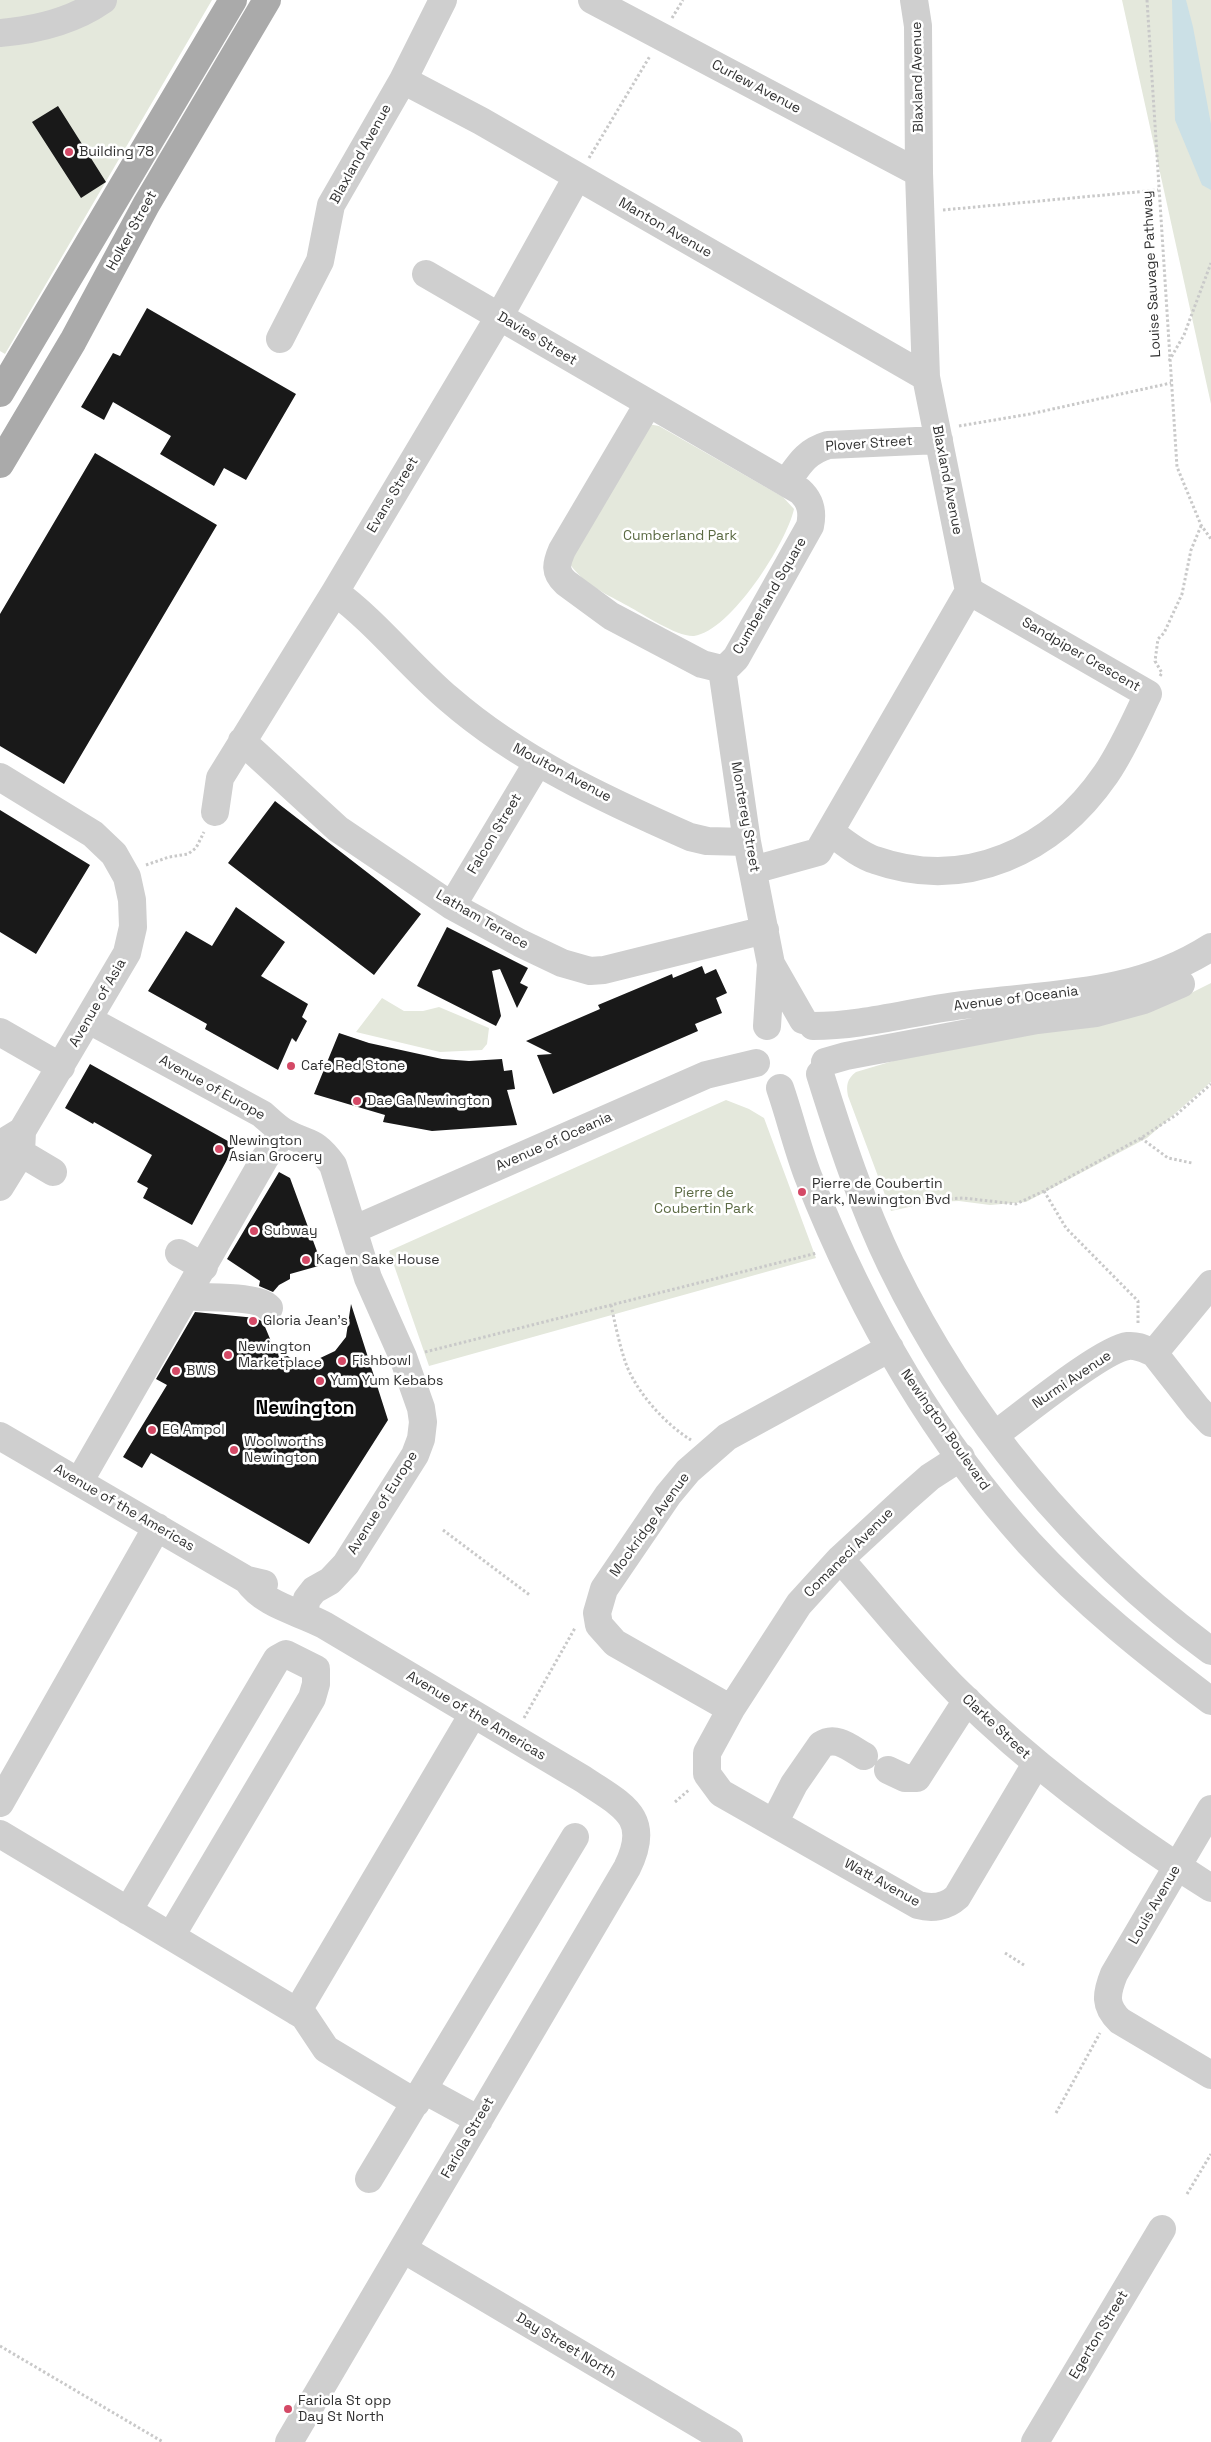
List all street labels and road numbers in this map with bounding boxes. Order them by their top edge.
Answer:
street label: Blaxland Avenue [909,21,927,133]
street label: Curlew Avenue [708,56,804,118]
street label: Blaxland Avenue [327,101,395,207]
street label: Holker Street [103,188,161,274]
street label: Louise Sauvage Pathway [1139,190,1165,358]
street label: Manton Avenue [615,194,715,262]
street label: Davies Street [494,309,580,369]
street label: Blaxland Avenue [928,424,966,536]
street label: Plover Street [825,433,913,455]
street label: Evans Street [364,454,422,536]
street label: Cumberland Square [730,534,810,658]
street label: Sandpiper Crescent [1019,614,1143,696]
street label: Moulton Avenue [510,740,614,806]
street label: Monterey Street [727,760,763,874]
street label: Falcon Street [464,791,526,877]
street label: Latham Terrace [433,887,531,953]
street label: Avenue of Asia [66,956,130,1050]
street label: Avenue of Oceania [953,983,1079,1015]
street label: Avenue of Europe [156,1052,268,1124]
street label: Avenue of Oceania [493,1109,615,1175]
street label: Nurmi Avenue [1029,1347,1115,1413]
street label: Newington Boulevard [897,1366,993,1494]
street label: Avenue of Europe [344,1448,422,1558]
street label: Avenue of the Americas [51,1461,197,1555]
street label: Mockridge Avenue [607,1470,693,1580]
street label: Comaneci Avenue [801,1505,897,1601]
street label: Avenue of the Americas [403,1668,549,1764]
street label: Clarke Street [958,1691,1034,1763]
street label: Watt Avenue [841,1855,923,1911]
street label: Louis Avenue [1126,1862,1184,1948]
street label: Fariola Street [438,2095,498,2181]
street label: Egerton Street [1066,2288,1132,2382]
street label: Day Street North [513,2309,619,2383]

